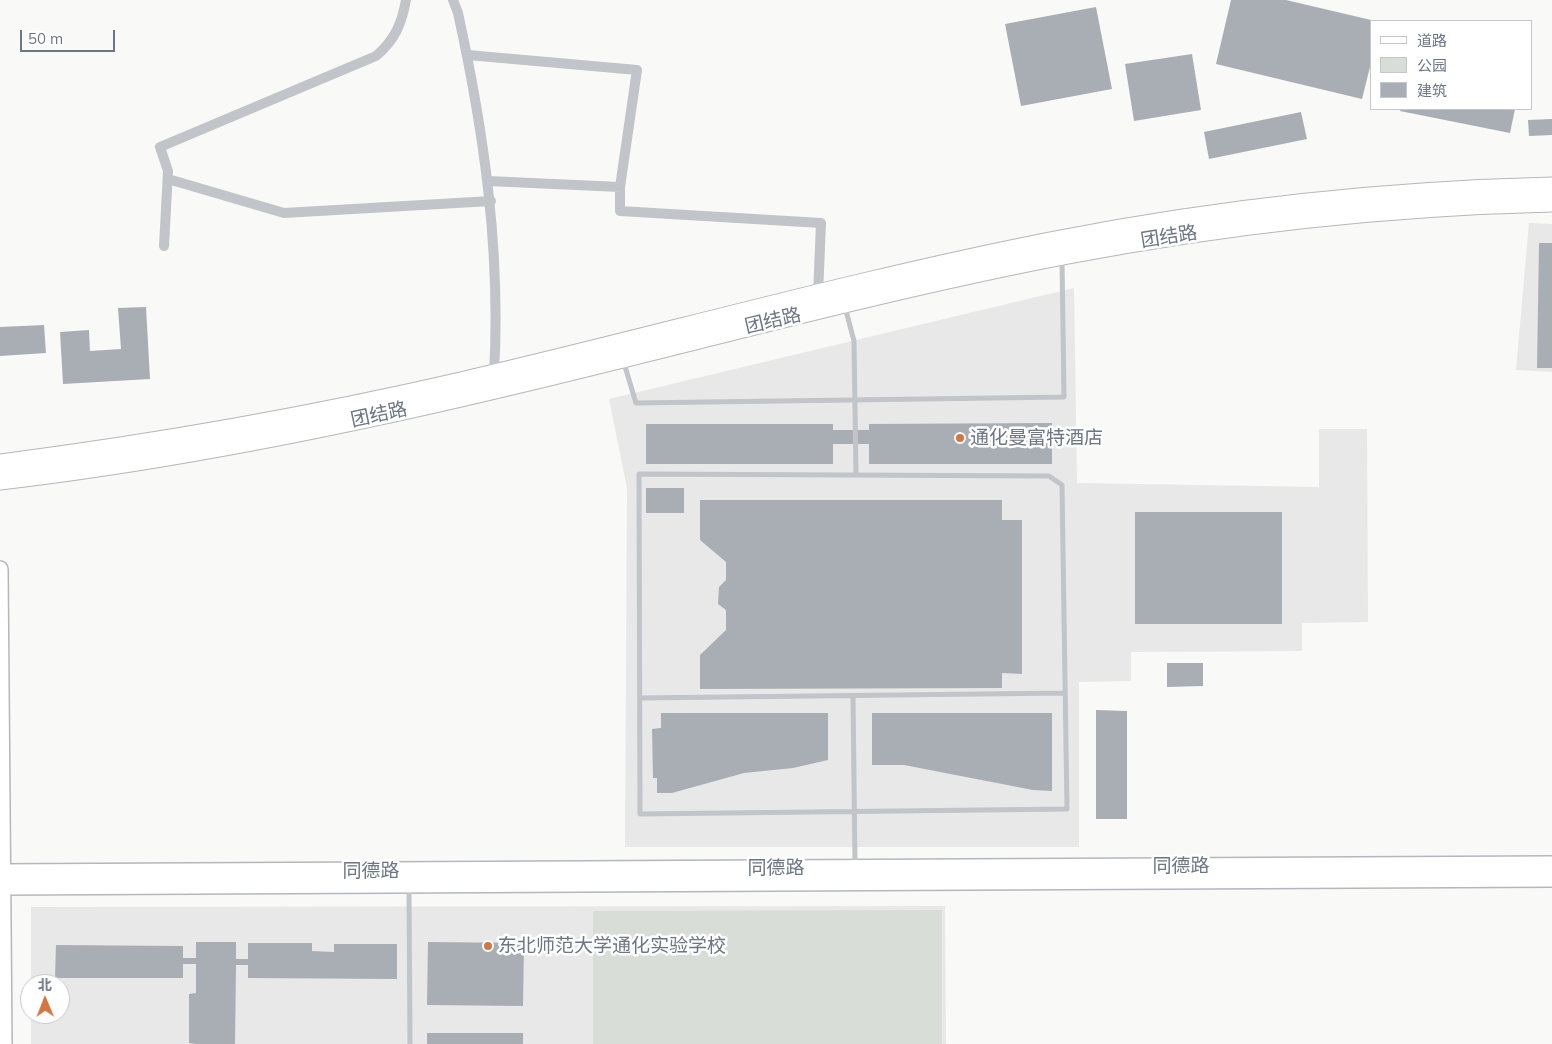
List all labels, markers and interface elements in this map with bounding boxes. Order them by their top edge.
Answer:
scale bar [22,20,118,52]
legend [1370,20,1532,110]
text: 50 m [28,29,63,48]
text: 道路 [1417,31,1447,50]
text: 公园 [1417,56,1447,75]
text: 建筑 [1417,81,1447,100]
street label: 团结路 [1139,221,1199,253]
street label: 团结路 [743,303,803,339]
street label: 团结路 [349,398,409,432]
place label: 通化曼富特酒店 [970,427,1103,449]
marker: 通化曼富特酒店 [954,432,966,444]
street label: 同德路 [1153,855,1209,877]
street label: 同德路 [748,857,804,879]
street label: 同德路 [343,860,399,882]
place label: 东北师范大学通化实验学校 [498,935,726,957]
marker: 东北师范大学通化实验学校 [482,940,494,952]
north arrow [20,974,70,1024]
text: 北 [38,976,52,994]

